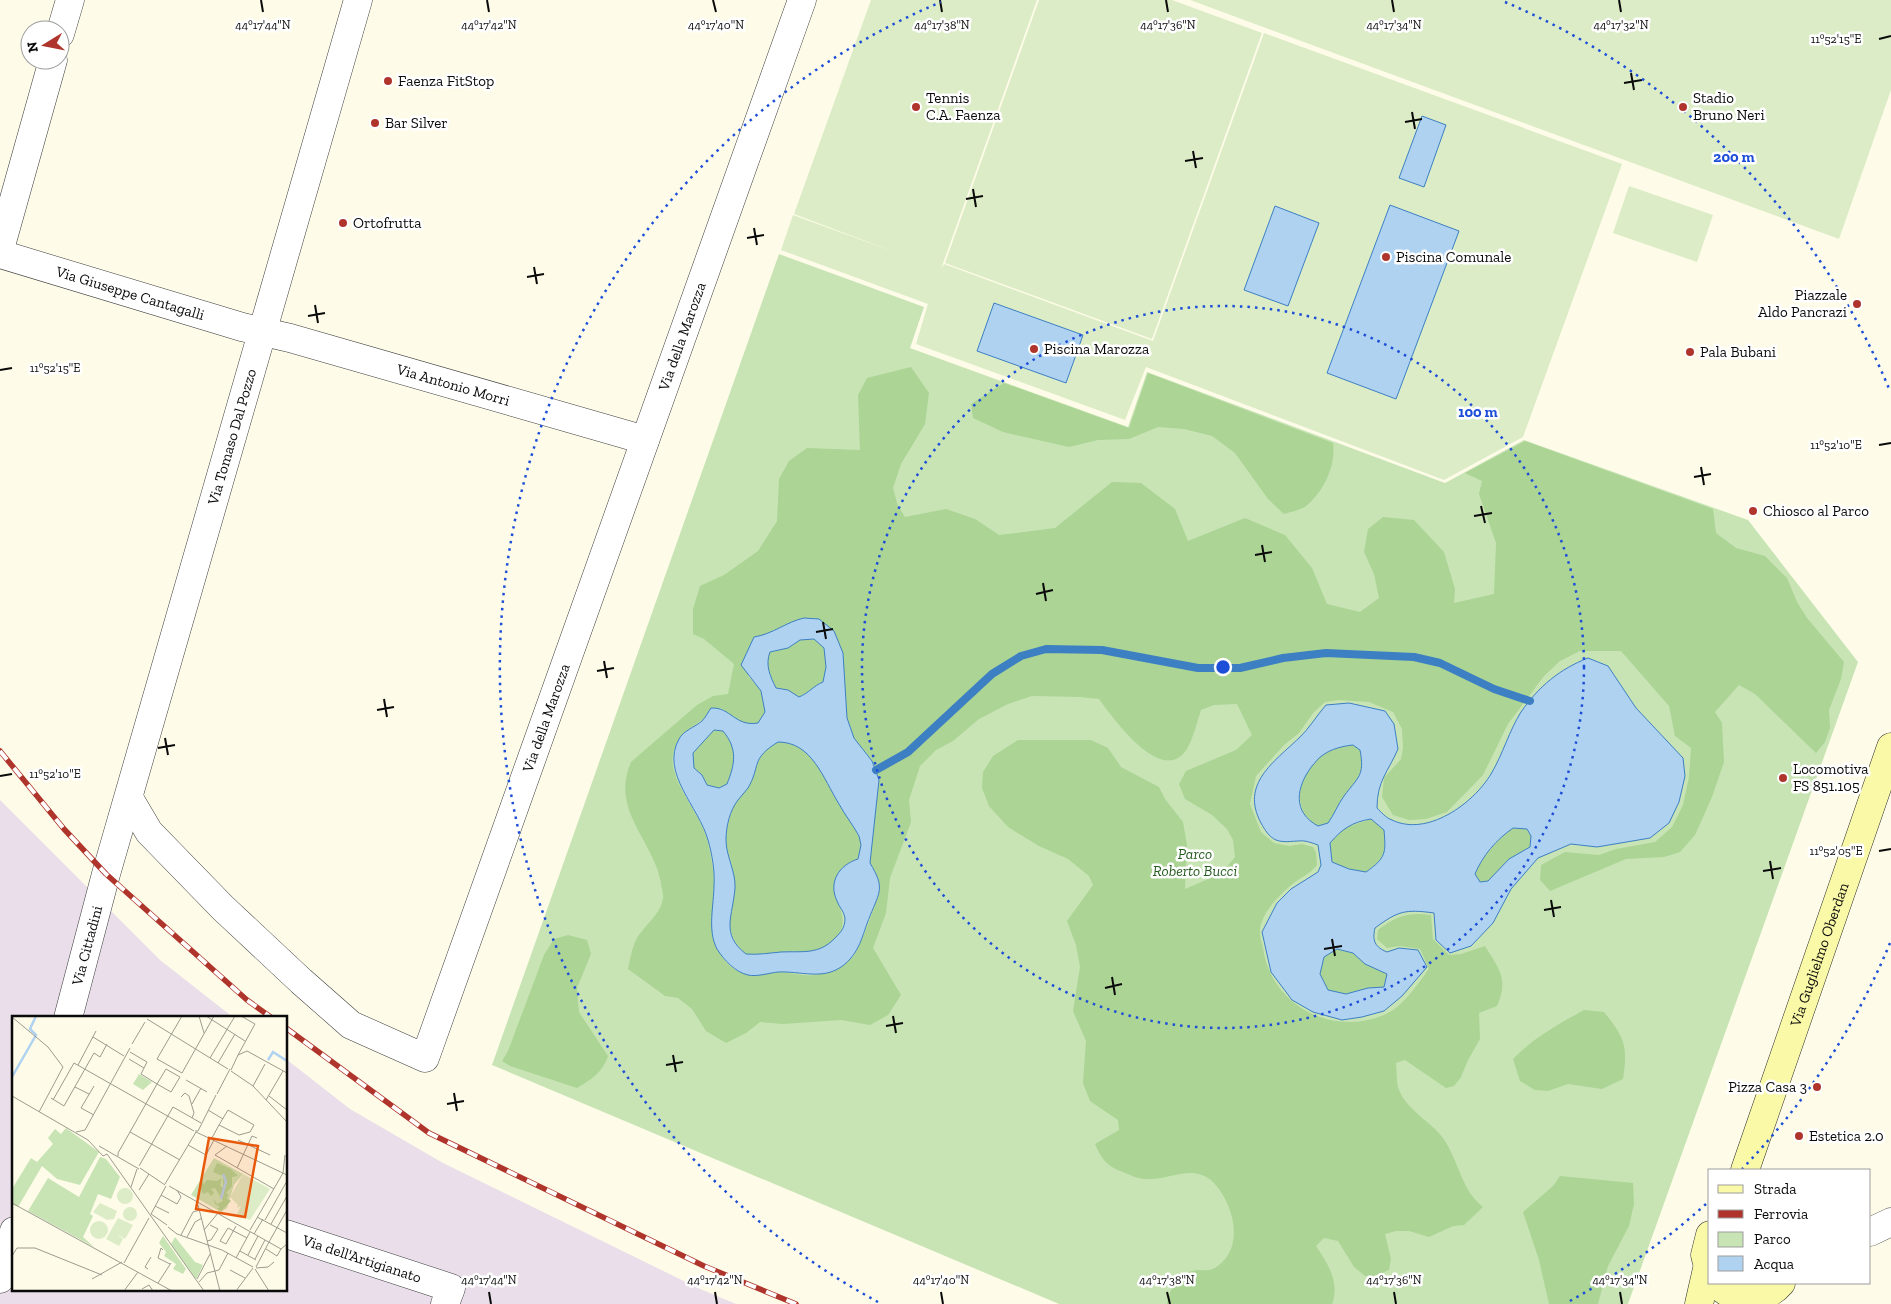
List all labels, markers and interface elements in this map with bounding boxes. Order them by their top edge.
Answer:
text: 44°17'44"N [235,18,291,32]
text: 44°17'42"N [461,18,517,32]
text: 44°17'40"N [688,18,744,32]
text: 44°17'38"N [914,18,970,32]
text: 44°17'36"N [1140,18,1196,32]
text: 44°17'34"N [1366,18,1422,32]
text: 44°17'32"N [1593,18,1649,32]
north arrow [20,20,70,70]
text: 11°52'15"E [1811,32,1861,46]
text: N [23,40,42,54]
place label: Faenza FitStop [398,72,494,90]
marker: Faenza FitStop [382,75,394,87]
place label: Tennis C.A. Faenza [926,89,1000,124]
place label: Stadio Bruno Neri [1693,89,1765,124]
marker: Tennis C.A. Faenza [910,101,922,113]
marker: Stadio Bruno Neri [1677,101,1689,113]
place label: Bar Silver [385,114,448,132]
marker: Bar Silver [369,117,381,129]
text: 200 m [1713,148,1755,166]
place label: Ortofrutta [353,214,421,232]
marker: Ortofrutta [337,217,349,229]
place label: Piscina Comunale [1396,248,1511,266]
marker: Piscina Comunale [1380,251,1392,263]
street label: Via Giuseppe Cantagalli [53,262,207,324]
street label: Via della Marozza [654,280,710,394]
place label: Piazzale Aldo Pancrazi [1758,286,1847,321]
marker: Piazzale Aldo Pancrazi [1851,298,1863,310]
place label: Piscina Marozza [1044,340,1149,358]
marker: Piscina Marozza [1028,343,1040,355]
place label: Pala Bubani [1700,343,1776,361]
marker: Pala Bubani [1684,346,1696,358]
street label: Via Antonio Morri [394,360,512,410]
text: 11°52'15"E [30,361,80,375]
street label: Via Tomaso Dal Pozzo [204,366,260,508]
text: 100 m [1458,403,1498,421]
text: 11°52'10"E [1810,438,1862,452]
place label: Chiosco al Parco [1763,502,1869,520]
marker: Chiosco al Parco [1747,505,1759,517]
centre of rings [1214,658,1232,676]
street label: Via della Marozza [518,661,574,775]
place label: Locomotiva FS 851.105 [1793,760,1869,795]
text: 11°52'10"E [29,767,81,781]
marker: Locomotiva FS 851.105 [1777,772,1789,784]
text: 11°52'05"E [1810,844,1862,858]
park label: Parco Roberto Bucci [1153,845,1237,880]
street label: Via Guglielmo Oberdan [1786,880,1853,1030]
street label: Via Cittadini [68,904,106,988]
inset map [12,1016,288,1292]
place label: Pizza Casa 3 [1728,1078,1807,1096]
marker: Pizza Casa 3 [1811,1081,1823,1093]
place label: Estetica 2.0 [1809,1127,1884,1145]
marker: Estetica 2.0 [1793,1130,1805,1142]
legend [1708,1169,1871,1284]
text: Strada [1754,1180,1797,1198]
text: Ferrovia [1754,1205,1808,1223]
text: Parco [1754,1230,1791,1248]
street label: Via dell'Artigianato [299,1231,424,1287]
text: Acqua [1754,1255,1794,1273]
text: 44°17'44"N [461,1273,517,1287]
text: 44°17'42"N [687,1273,743,1287]
text: 44°17'40"N [913,1273,969,1287]
text: 44°17'38"N [1139,1273,1195,1287]
text: 44°17'36"N [1366,1273,1422,1287]
text: 44°17'34"N [1592,1273,1648,1287]

